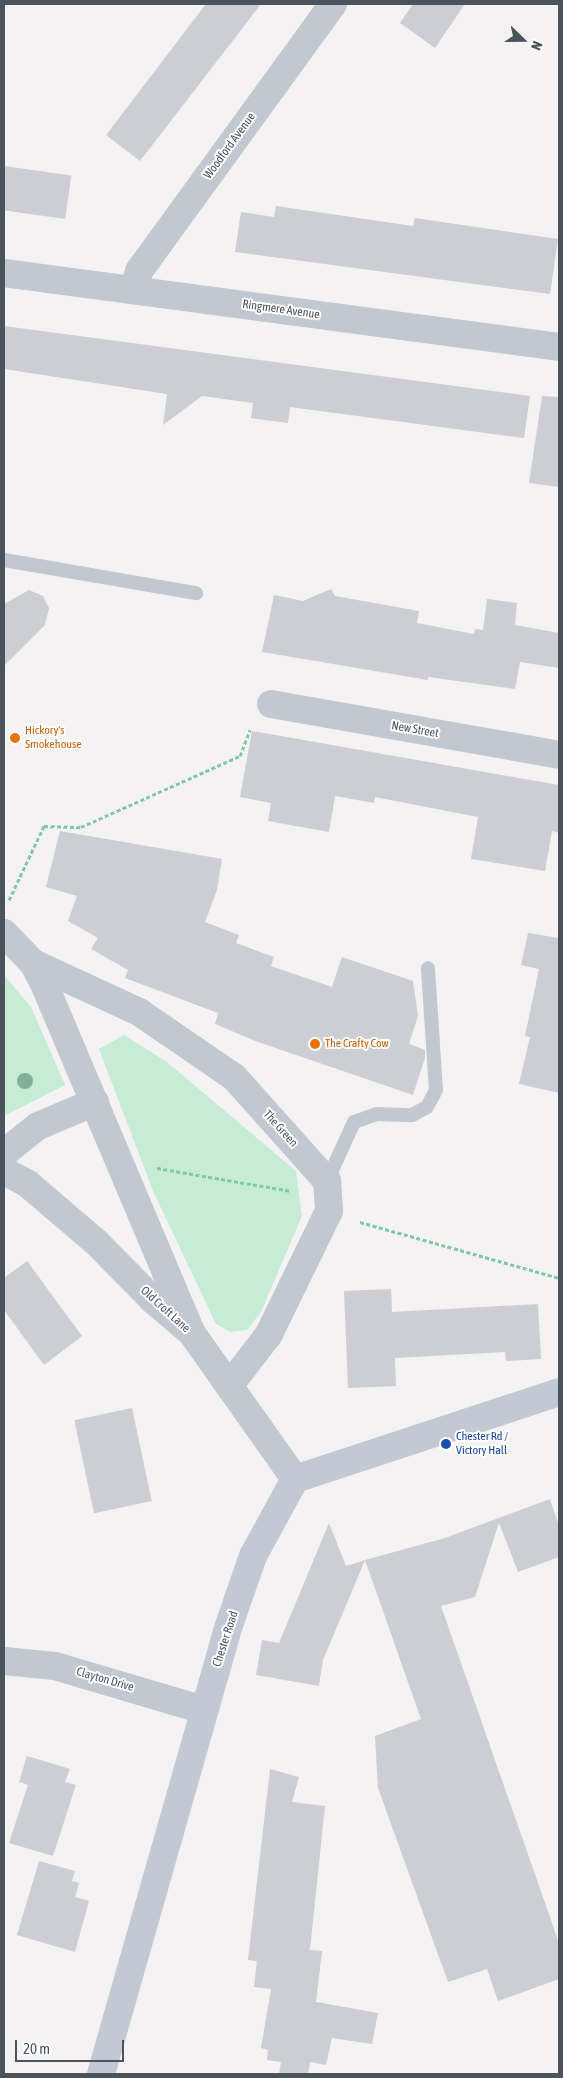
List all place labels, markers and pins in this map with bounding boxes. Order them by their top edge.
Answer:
place label: Hickory's Smokehouse [25,724,82,752]
marker: Hickory's Smokehouse [9,732,21,744]
place label: The Crafty Cow [325,1037,389,1051]
marker: The Crafty Cow [309,1038,321,1050]
place label: Chester Rd / Victory Hall [456,1430,508,1458]
marker: Chester Rd / Victory Hall [440,1438,452,1450]

